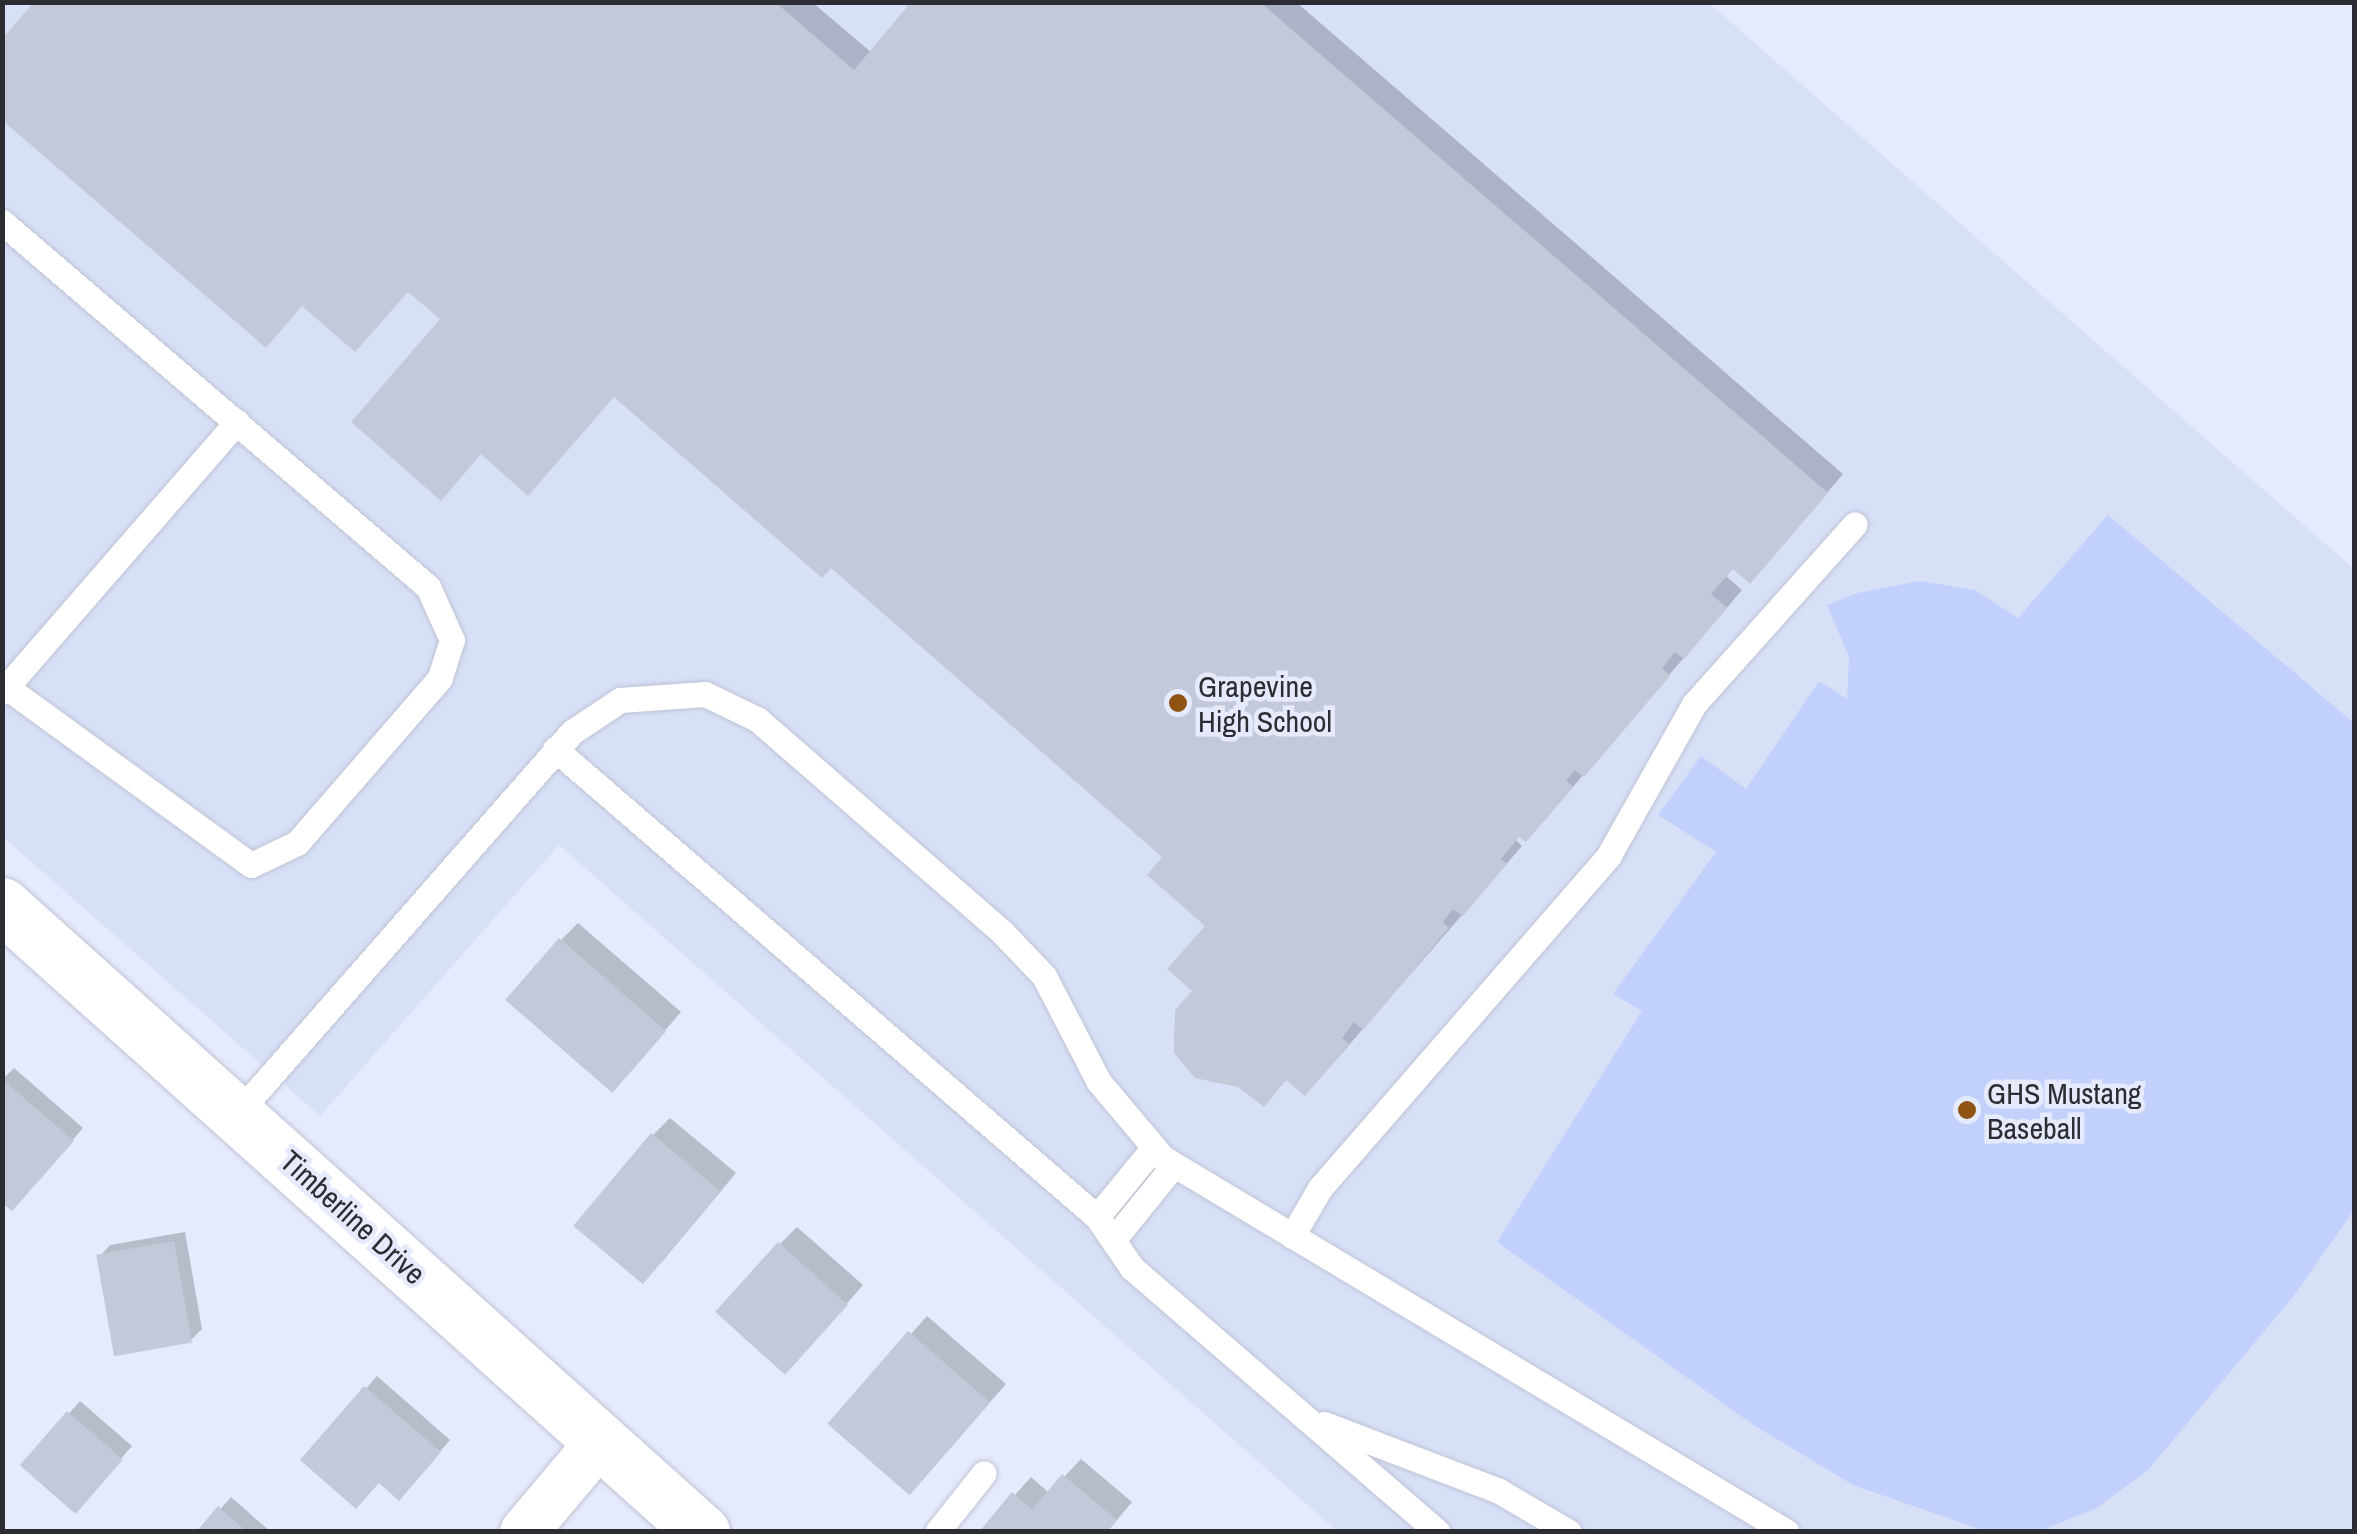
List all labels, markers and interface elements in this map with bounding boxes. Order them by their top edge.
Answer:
place label: Grapevine High School [1198,668,1332,738]
marker: Grapevine High School [1167,692,1189,714]
place label: GHS Mustang Baseball [1987,1075,2141,1146]
marker: GHS Mustang Baseball [1956,1099,1978,1121]
street label: Timberline Drive [273,1143,433,1291]

